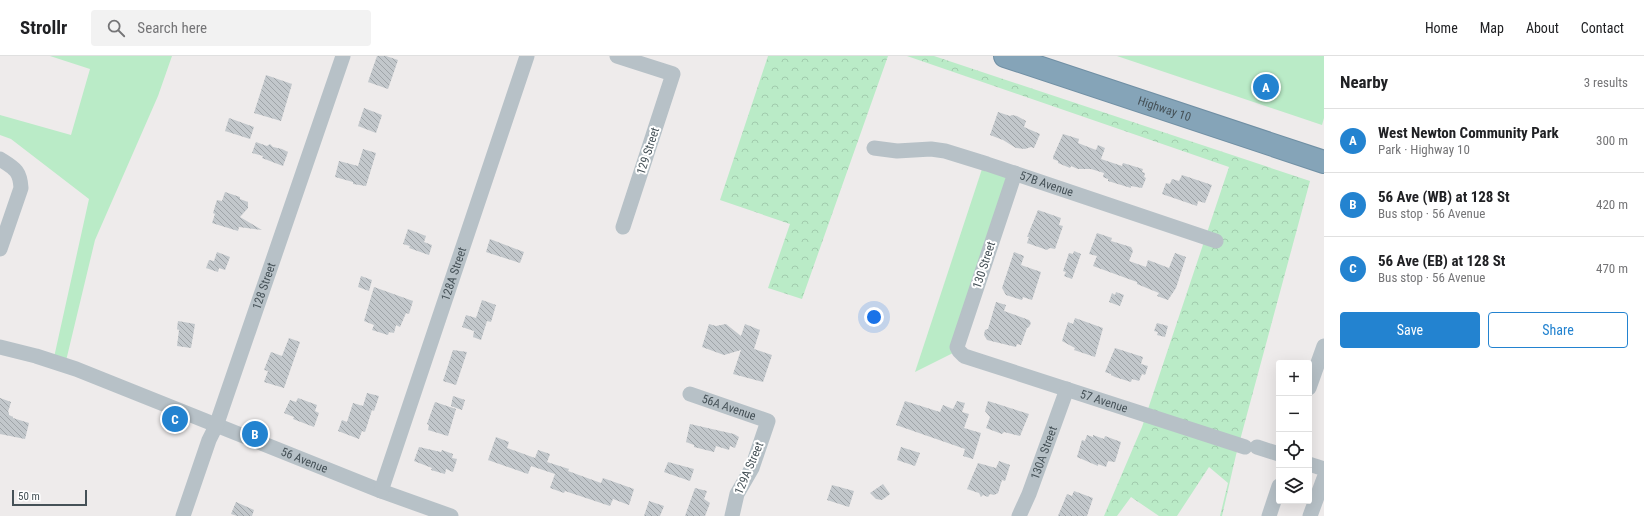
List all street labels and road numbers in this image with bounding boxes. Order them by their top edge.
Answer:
street label: Highway 10 [1136,94,1193,124]
street label: 129 Street [634,125,662,176]
street label: 57B Avenue [1018,168,1075,200]
street label: 130 Street [970,239,998,290]
street label: 128A Street [438,245,469,303]
street label: 128 Street [250,260,279,311]
street label: 57 Avenue [1078,387,1130,416]
street label: 56A Avenue [700,392,758,423]
street label: 130A Street [1028,424,1060,481]
street label: 129A Street [732,439,766,496]
street label: 56 Avenue [279,445,330,476]

